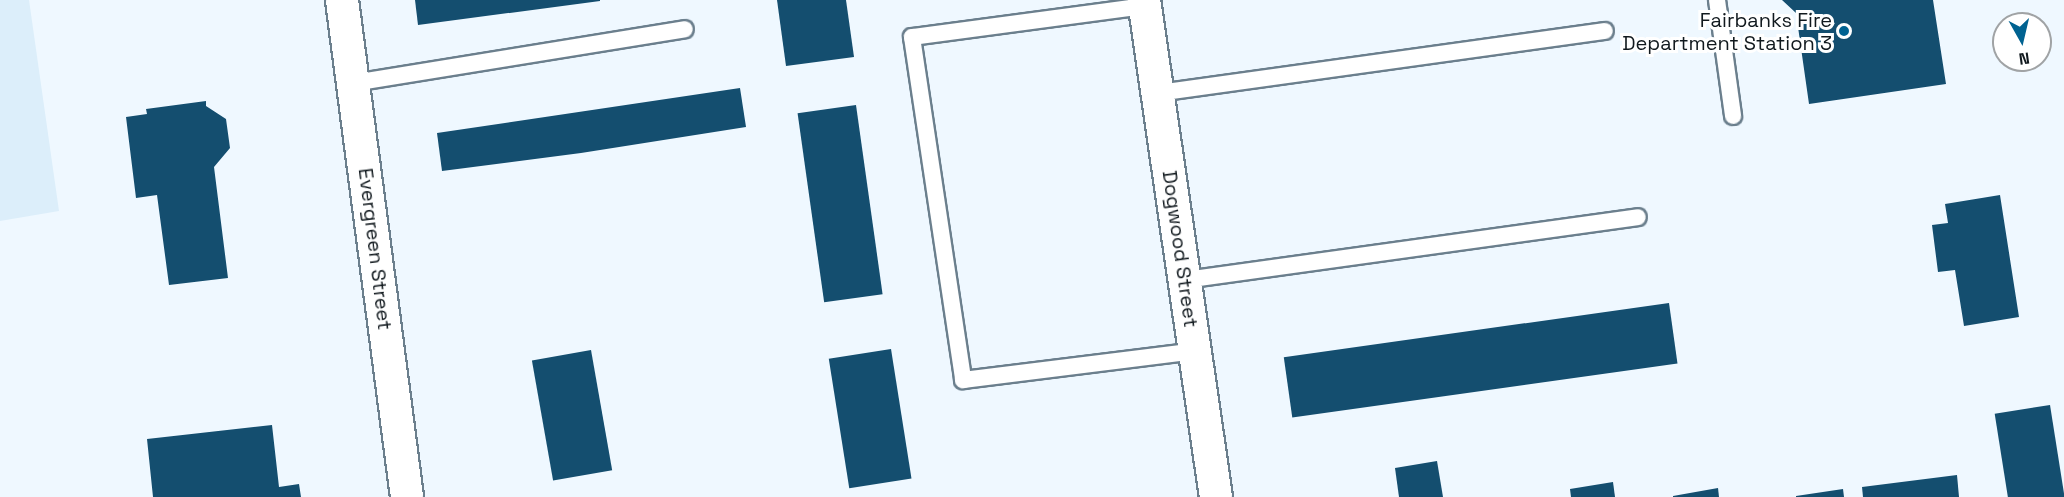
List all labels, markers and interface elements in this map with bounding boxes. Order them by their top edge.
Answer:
place label: Fairbanks Fire Department Station 3 [1622,8,1832,55]
north arrow [1992,12,2052,72]
marker: Fairbanks Fire Department Station 3 [1837,24,1851,38]
text: N [2018,47,2031,69]
street label: Evergreen Street [353,167,397,331]
street label: Dogwood Street [1157,169,1203,329]

